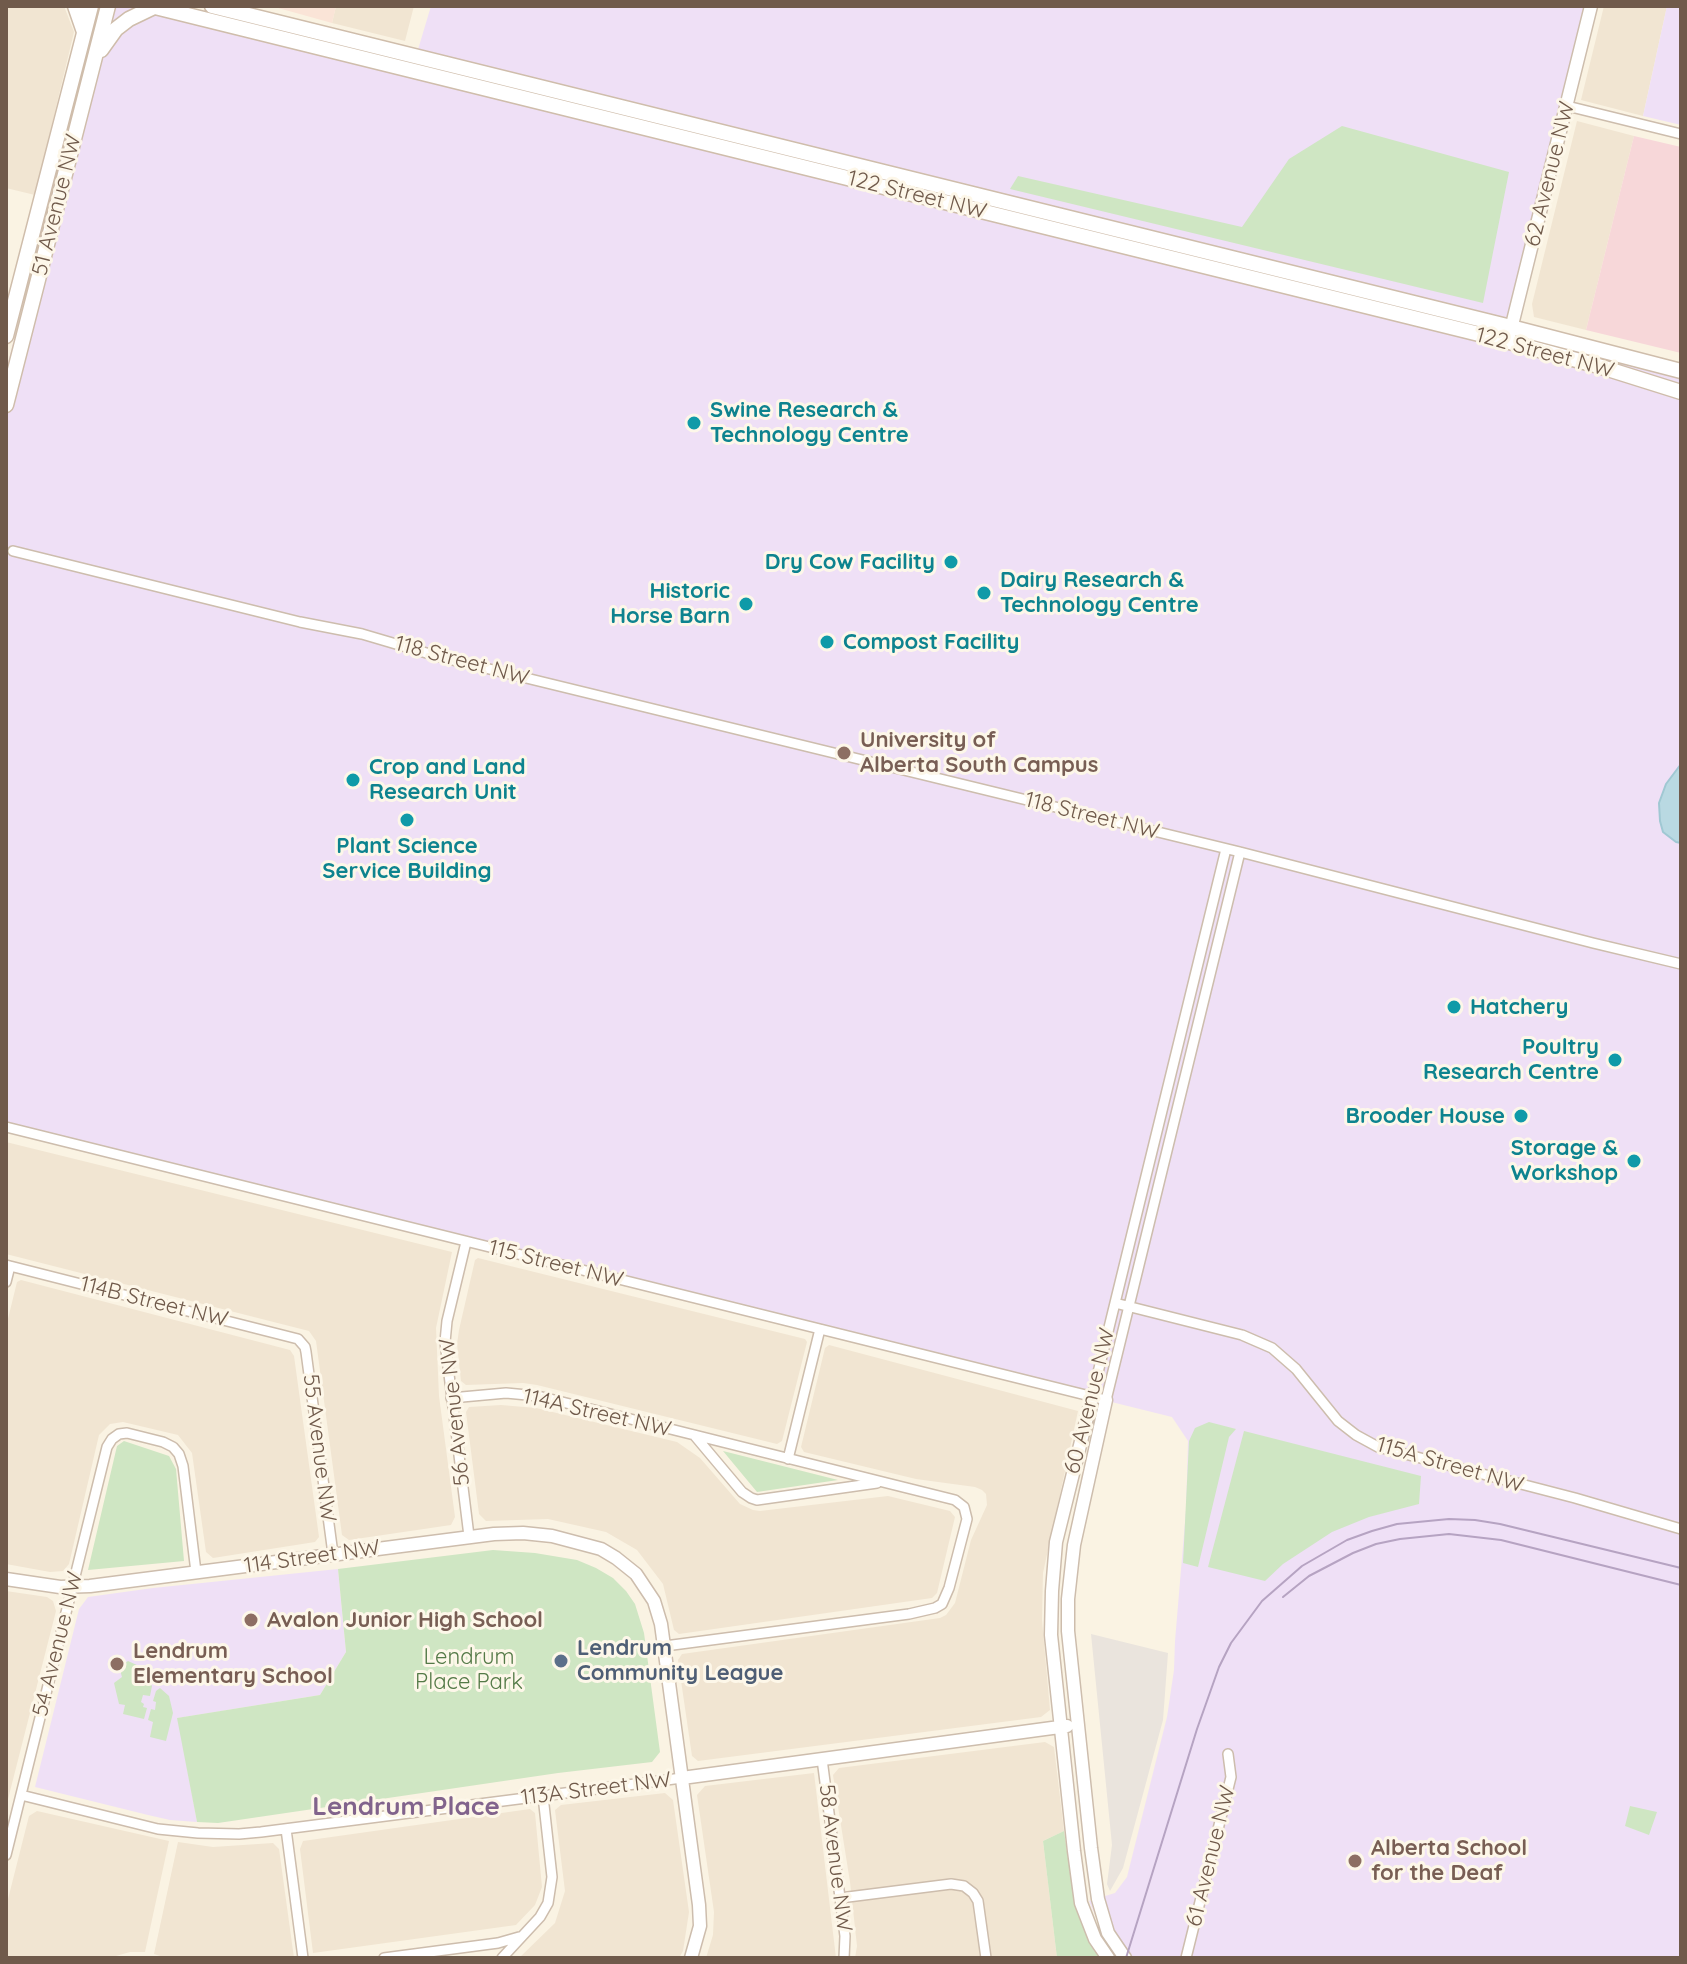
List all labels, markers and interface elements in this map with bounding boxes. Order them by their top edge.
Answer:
street label: 62 Avenue NW [1519,99,1581,249]
street label: 51 Avenue NW [27,132,87,278]
street label: 122 Street NW [845,165,989,225]
street label: 122 Street NW [1473,322,1617,384]
place label: Swine Research & Technology Centre [710,397,909,448]
marker: Swine Research & Technology Centre [685,414,703,432]
place label: Dry Cow Facility [765,549,935,575]
marker: Dry Cow Facility [942,553,960,571]
place label: Dairy Research & Technology Centre [1000,567,1199,618]
place label: Historic Horse Barn [610,578,730,630]
marker: Dairy Research & Technology Centre [975,584,993,602]
marker: Historic Horse Barn [737,595,755,613]
place label: Compost Facility [843,629,1020,655]
street label: 118 Street NW [392,630,532,692]
marker: Compost Facility [818,633,836,651]
place label: University of Alberta South Campus [860,727,1098,778]
marker: University of Alberta South Campus [835,744,853,762]
place label: Crop and Land Research Unit [369,754,526,806]
marker: Crop and Land Research Unit [344,771,362,789]
street label: 118 Street NW [1022,787,1162,845]
marker: Plant Science Service Building [398,811,416,829]
place label: Plant Science Service Building [322,833,492,884]
place label: Hatchery [1470,994,1568,1020]
marker: Hatchery [1445,998,1463,1016]
place label: Poultry Research Centre [1423,1034,1599,1086]
marker: Poultry Research Centre [1606,1051,1624,1069]
place label: Brooder House [1346,1103,1505,1129]
marker: Brooder House [1512,1107,1530,1125]
place label: Storage & Workshop [1511,1135,1618,1186]
marker: Storage & Workshop [1625,1152,1643,1170]
street label: 115 Street NW [486,1235,626,1293]
street label: 114B Street NW [77,1271,231,1333]
street label: 60 Avenue NW [1059,1325,1121,1477]
street label: 56 Avenue NW [434,1337,476,1487]
street label: 55 Avenue NW [297,1373,341,1523]
street label: 114A Street NW [520,1383,674,1443]
street label: 115A Street NW [1373,1431,1527,1499]
street label: 114 Street NW [242,1534,382,1580]
street label: 54 Avenue NW [27,1569,89,1719]
place label: Avalon Junior High School [267,1607,543,1633]
marker: Avalon Junior High School [242,1611,260,1629]
place label: Lendrum Community League [577,1635,783,1686]
place label: Lendrum Elementary School [133,1638,333,1690]
park label: Lendrum Place Park [415,1644,523,1696]
marker: Lendrum Community League [552,1652,570,1670]
marker: Lendrum Elementary School [108,1655,126,1673]
street label: 113A Street NW [519,1767,673,1811]
street label: 58 Avenue NW [813,1783,857,1933]
street label: 61 Avenue NW [1181,1783,1241,1929]
district label: Lendrum Place [312,1791,500,1823]
place label: Alberta School for the Deaf [1371,1835,1527,1886]
marker: Alberta School for the Deaf [1346,1852,1364,1870]

